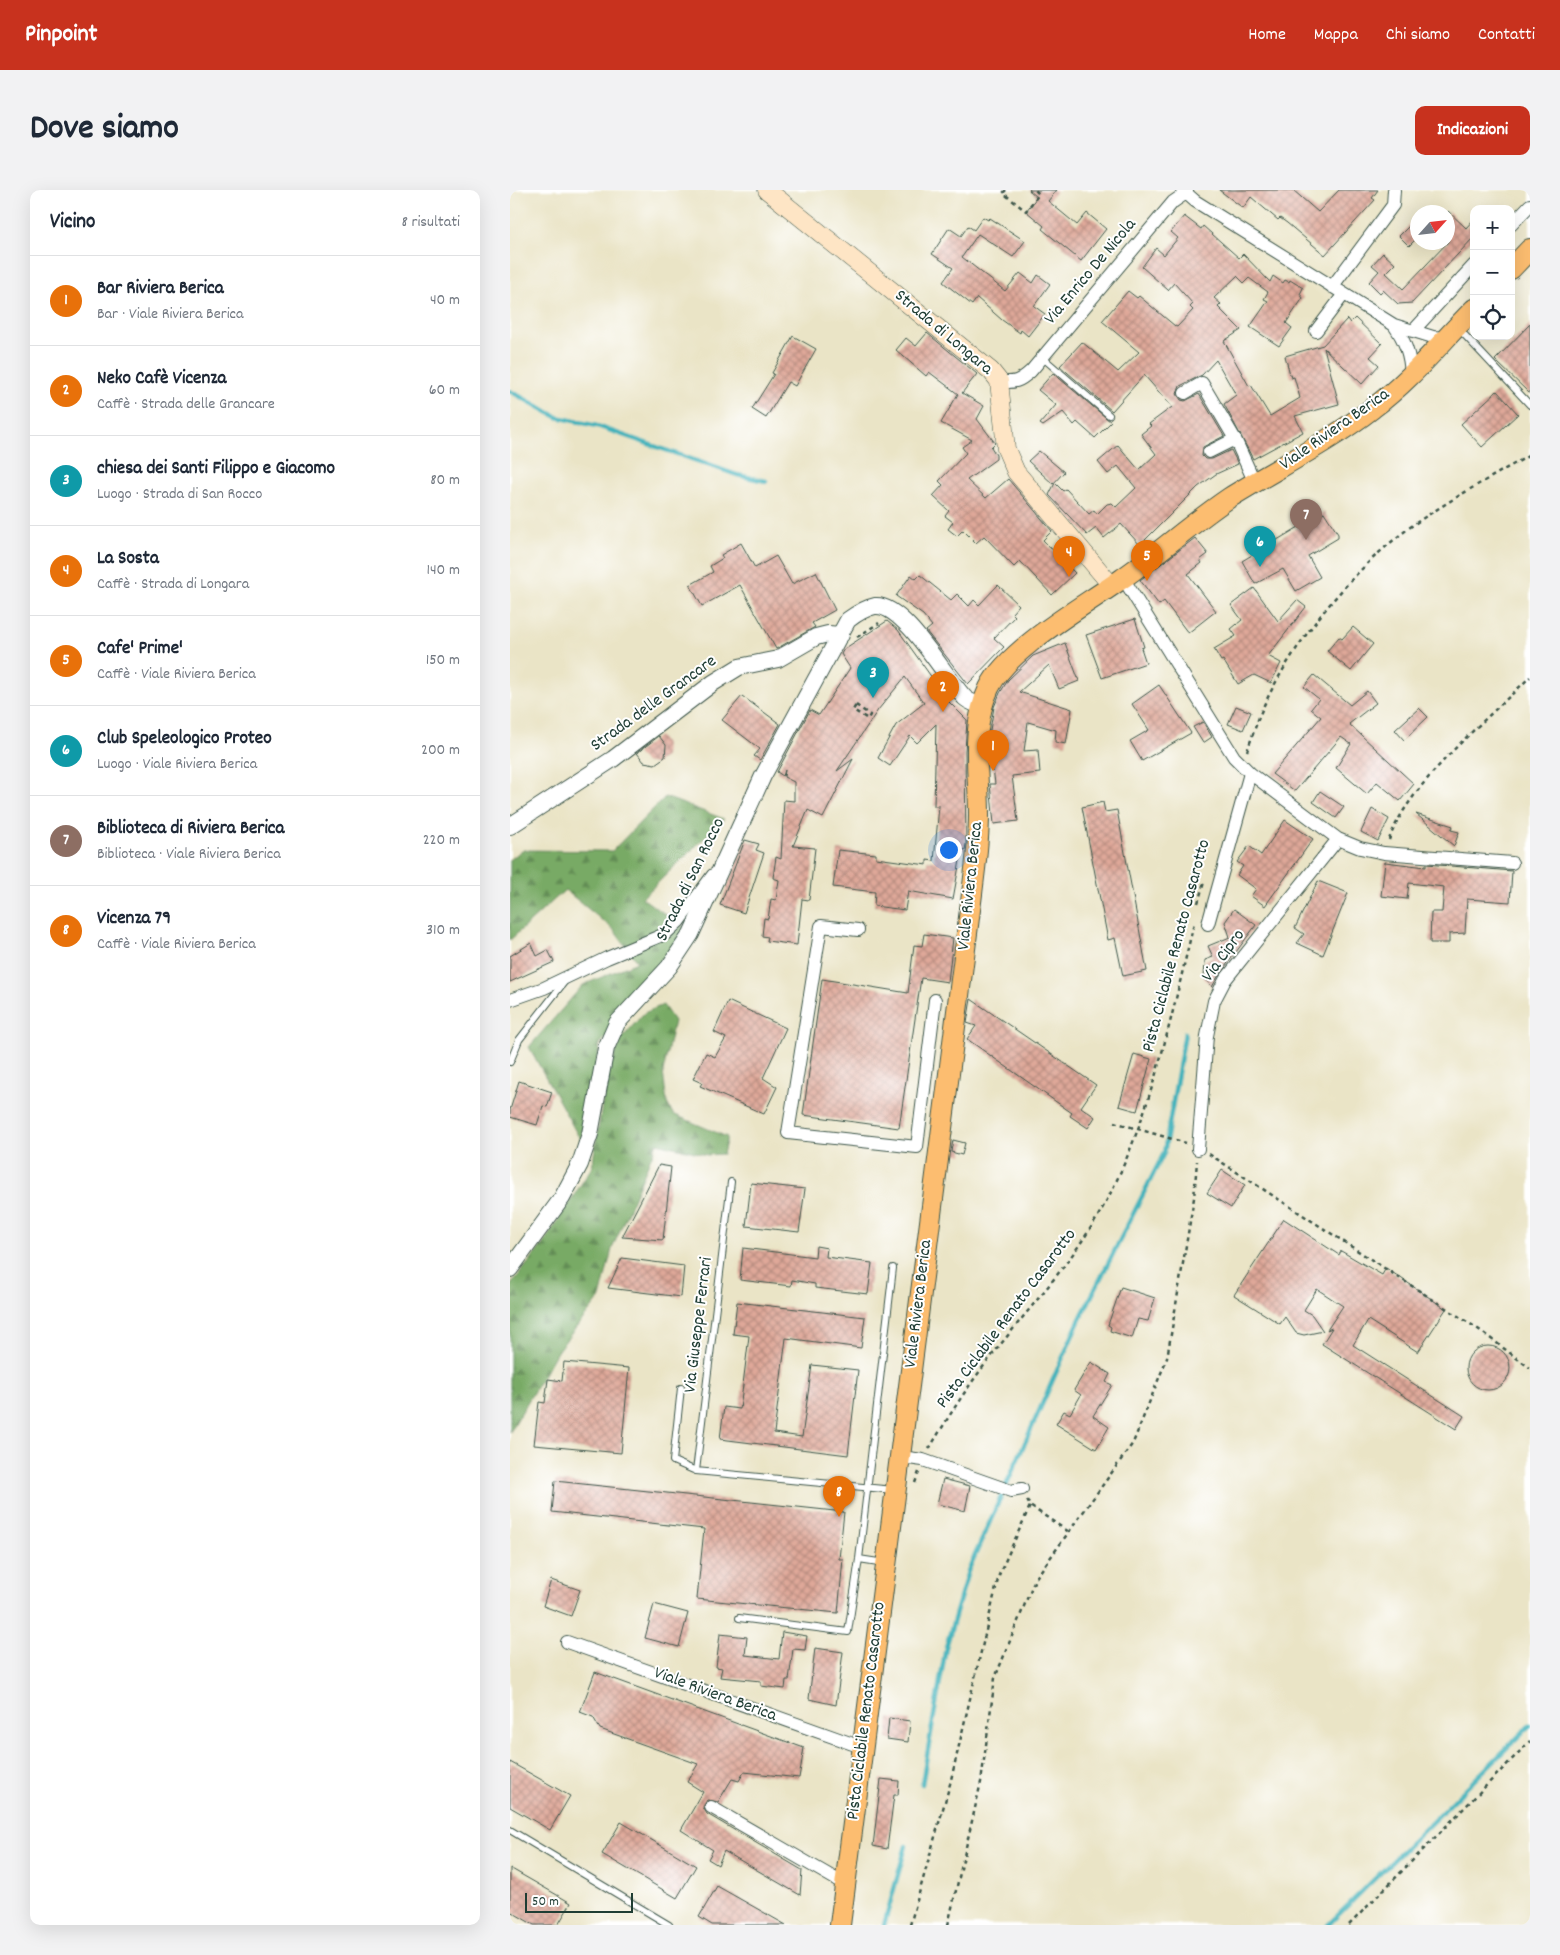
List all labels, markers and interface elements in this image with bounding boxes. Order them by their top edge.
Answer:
text: Pinpoint [25,18,97,52]
text: Home [1248,23,1286,48]
text: Mappa [1314,23,1358,48]
text: Chi siamo [1386,23,1450,48]
text: Contatti [1478,23,1535,48]
text: Dove siamo [30,105,179,155]
button: Indicazioni [1415,106,1530,155]
north arrow [1410,205,1455,250]
map controls [1470,205,1515,340]
button: + [1470,205,1515,250]
text: Vicino [50,208,95,238]
text: 8 risultati [401,211,460,234]
street label: Via Enrico De Nicola [1039,213,1143,331]
button: − [1470,250,1515,295]
text: Bar Riviera Berica [97,276,224,303]
street label: Strada di Longara [888,284,998,382]
text: 1 [64,289,68,312]
text: 40 m [430,289,460,312]
button: locate [1470,295,1515,340]
text: Bar · Viale Riviera Berica [97,303,244,326]
text: Neko Cafè Vicenza [97,366,226,393]
text: 2 [63,379,70,402]
text: 60 m [429,379,460,402]
street label: Viale Riviera Berica [1275,382,1395,477]
text: Caffè · Strada delle Grancare [97,393,275,416]
text: chiesa dei Santi Filippo e Giacomo [97,456,335,483]
text: 3 [62,469,70,492]
text: 80 m [430,469,460,492]
text: Luogo · Strada di San Rocco [97,483,262,506]
pin: 7 [1290,499,1322,540]
pin: 6 [1244,526,1276,567]
pin: 4 [1053,536,1085,577]
pin: 5 [1131,540,1163,581]
text: La Sosta [97,546,159,573]
text: 4 [63,559,69,582]
text: 140 m [426,559,460,582]
text: Caffè · Strada di Longara [97,573,249,596]
text: Cafe' Prime' [97,636,183,663]
text: 5 [62,649,70,672]
text: 150 m [426,649,460,672]
street label: Strada delle Grancare [586,650,722,758]
pin: 3 [857,657,889,698]
text: Caffè · Viale Riviera Berica [97,663,256,686]
pin: 2 [927,671,959,712]
text: Club Speleologico Proteo [97,726,272,753]
pin: 1 [977,730,1009,771]
text: 6 [62,739,70,762]
text: 200 m [421,739,460,762]
text: Luogo · Viale Riviera Berica [97,753,257,776]
street label: Strada di San Rocco [650,814,732,946]
text: Biblioteca di Riviera Berica [97,816,284,843]
street label: Viale Riviera Berica [952,820,990,951]
text: 7 [63,829,69,852]
text: 220 m [423,829,460,852]
your location [936,837,962,863]
street label: Pista Ciclabile Renato Casarotto [1137,837,1217,1055]
text: Biblioteca · Viale Riviera Berica [97,843,281,866]
text: Vicenza 79 [97,906,171,933]
text: 8 [63,919,69,942]
text: 310 m [426,919,460,942]
street label: Via Cipro [1196,925,1252,987]
text: Caffè · Viale Riviera Berica [97,933,256,956]
street label: Pista Ciclabile Renato Casarotto [931,1224,1083,1414]
street label: Viale Riviera Berica [899,1238,939,1369]
street label: Via Giuseppe Ferrari [678,1256,720,1394]
pin: 8 [823,1476,855,1517]
street label: Pista Ciclabile Renato Casarotto [841,1601,893,1821]
street label: Viale Riviera Berica [650,1661,780,1729]
scale bar [525,1890,632,1913]
text: 50 m [532,1892,559,1912]

